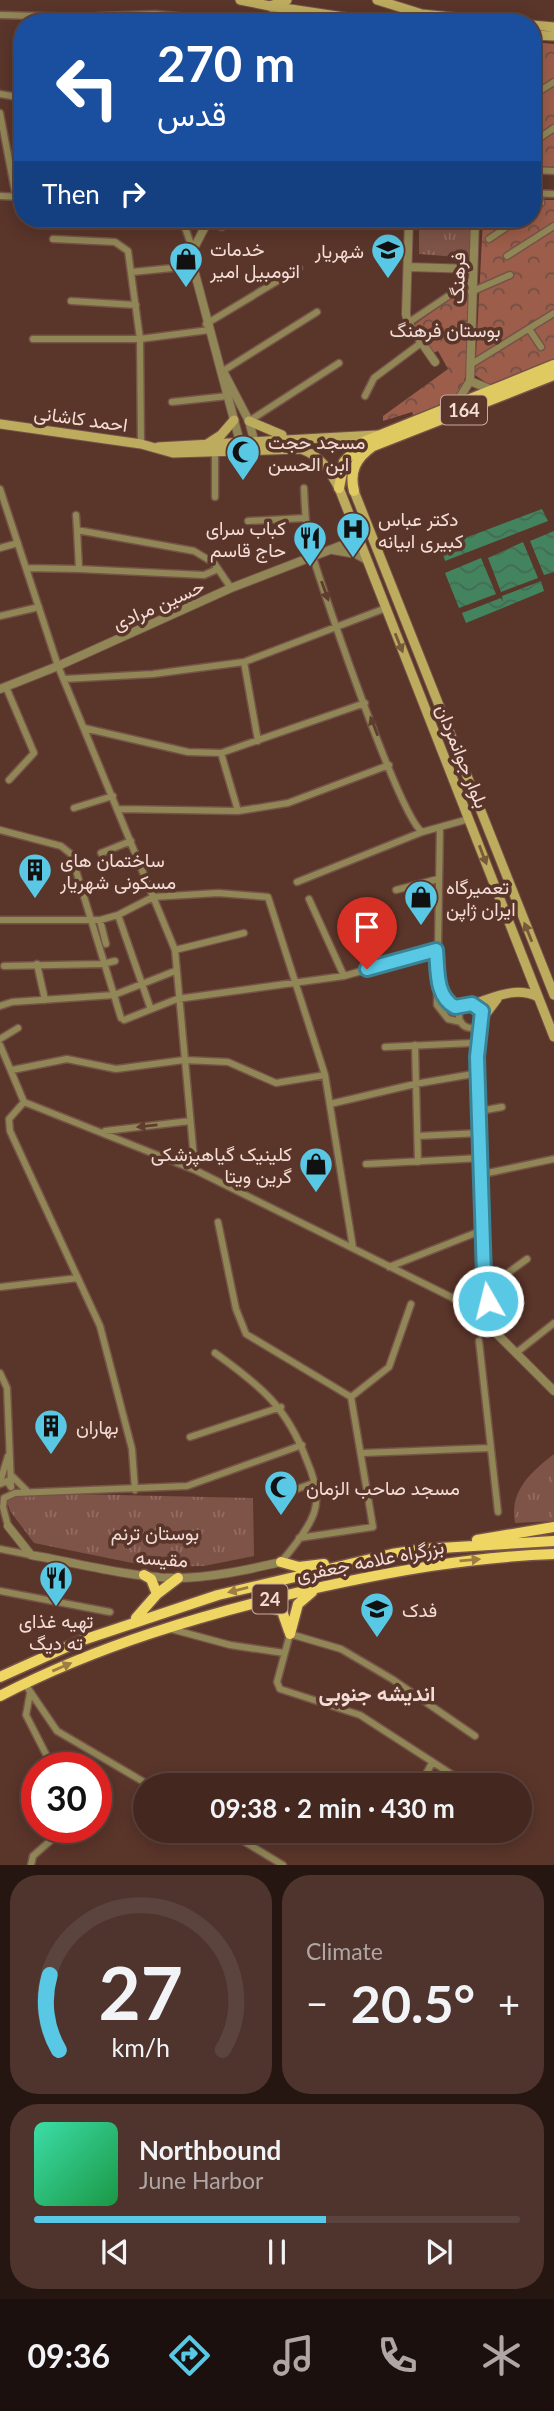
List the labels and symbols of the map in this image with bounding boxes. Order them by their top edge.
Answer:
school or university icon: شهریار [369,231,407,280]
place label: خدمات اتومبیل امیر [209,237,300,283]
place label: شهریار [314,239,364,263]
shop icon: خدمات اتومبیل امیر [167,240,205,289]
street label: فرهنگ [445,252,470,304]
park label: بوستان فرهنگ [389,318,501,342]
road number: 164 [441,396,487,424]
street label: احمد کاشانی [33,400,129,437]
place label: مسجد حجت ابن الحسن [268,430,365,476]
mosque icon: مسجد حجت ابن الحسن [224,433,262,482]
place label: دکتر عباس کبیری ابیانه [378,507,463,553]
hospital icon: دکتر عباس کبیری ابیانه [334,510,372,559]
place label: کباب سرای حاج قاسم [206,516,286,563]
restaurant icon: کباب سرای حاج قاسم [291,519,329,568]
street label: حسین مرادی [109,574,208,635]
one-way arrow [320,581,331,602]
one-way arrow [394,633,405,654]
street label: بلوار جوانمردان [431,701,494,812]
one-way arrow [368,716,379,737]
one-way arrow [478,844,489,865]
place label: ساختمان های مسکونی شهریار [59,848,176,894]
building icon: ساختمان های مسکونی شهریار [16,851,54,900]
place label: تعمیرگاه ایران ژاپن [446,875,516,923]
shop icon: تعمیرگاه ایران ژاپن [402,878,440,927]
pin [337,897,397,969]
one-way arrow [522,921,533,942]
one-way arrow [136,1121,158,1132]
place label: کلینیک گیاهپزشکی گرین ویتا [151,1142,292,1188]
shop icon: کلینیک گیاهپزشکی گرین ویتا [297,1145,335,1194]
position arrow [451,1264,525,1338]
building icon: بهاران [32,1407,70,1456]
place label: بهاران [76,1415,119,1439]
mosque icon: مسجد صاحب الزمان [262,1468,300,1517]
place label: مسجد صاحب الزمان [306,1476,460,1500]
park label: بوستان ترنم [111,1521,199,1546]
street label: بزرگراه علامه جعفری [294,1534,446,1587]
street label: مقیسه [135,1545,189,1572]
one-way arrow [459,1554,481,1565]
restaurant icon: تهیه غذای ته دیگ [37,1559,75,1608]
road number: 24 [252,1584,288,1614]
one-way arrow [227,1585,249,1596]
school or university icon: فدک [358,1590,396,1639]
place label: فدک [402,1598,437,1621]
place label: تهیه غذای ته دیگ [19,1609,94,1655]
one-way arrow [51,1661,72,1672]
district label: اندیشه جنوبی [319,1680,435,1707]
speed limit sign: 30 [21,1752,112,1843]

